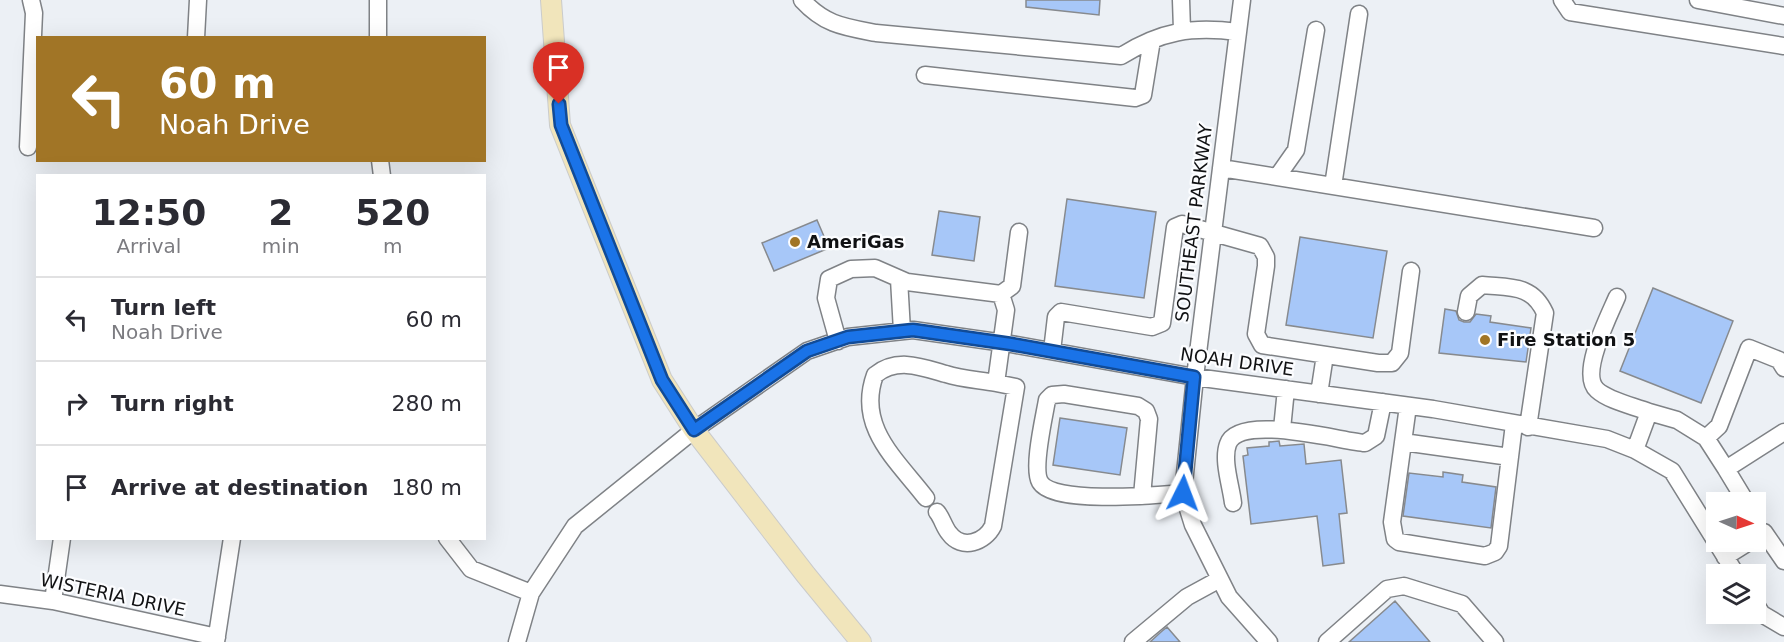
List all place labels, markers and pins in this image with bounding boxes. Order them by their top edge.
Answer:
pin [533,42,584,104]
place label: AmeriGas [807,231,905,252]
marker: AmeriGas [788,235,802,249]
place label: Fire Station 5 [1497,329,1635,350]
marker: Fire Station 5 [1478,333,1492,347]

